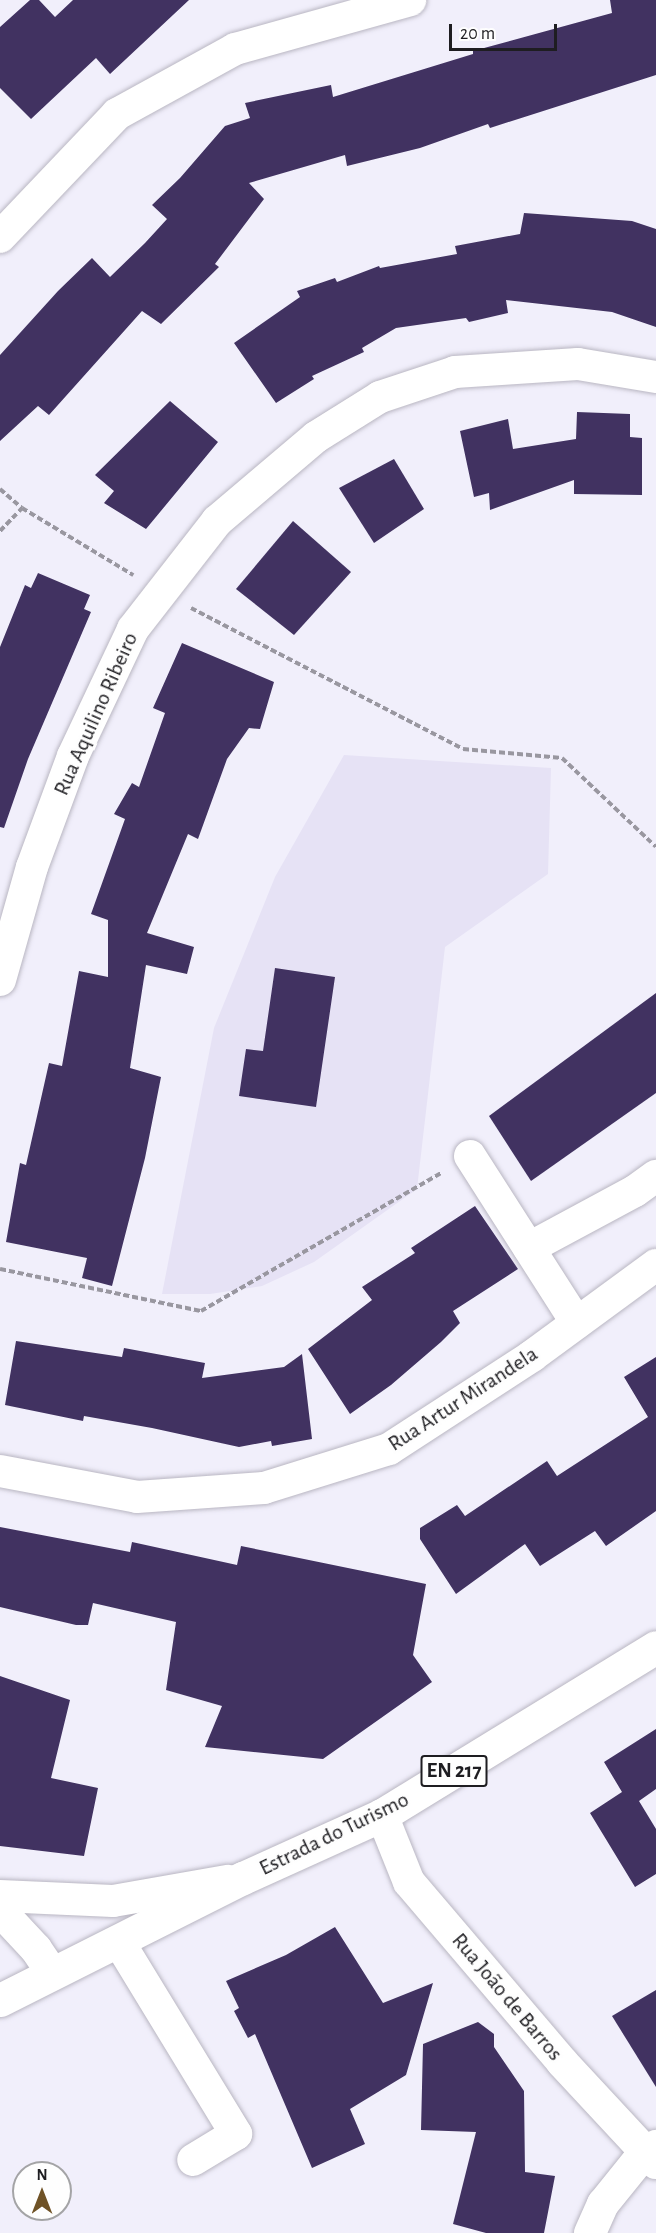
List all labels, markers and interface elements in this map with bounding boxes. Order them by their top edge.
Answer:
scale bar [452,12,560,50]
text: 20 m [460,25,495,43]
street label: Rua Aquilino Ribeiro [48,628,144,800]
street label: Rua Artur Mirandela [383,1341,543,1457]
road number: EN 217 [420,1753,488,1789]
street label: Estrada do Turismo [255,1786,413,1882]
street label: Rua João de Barros [446,1928,568,2066]
north arrow [12,2161,72,2221]
text: N [36,2167,48,2183]

